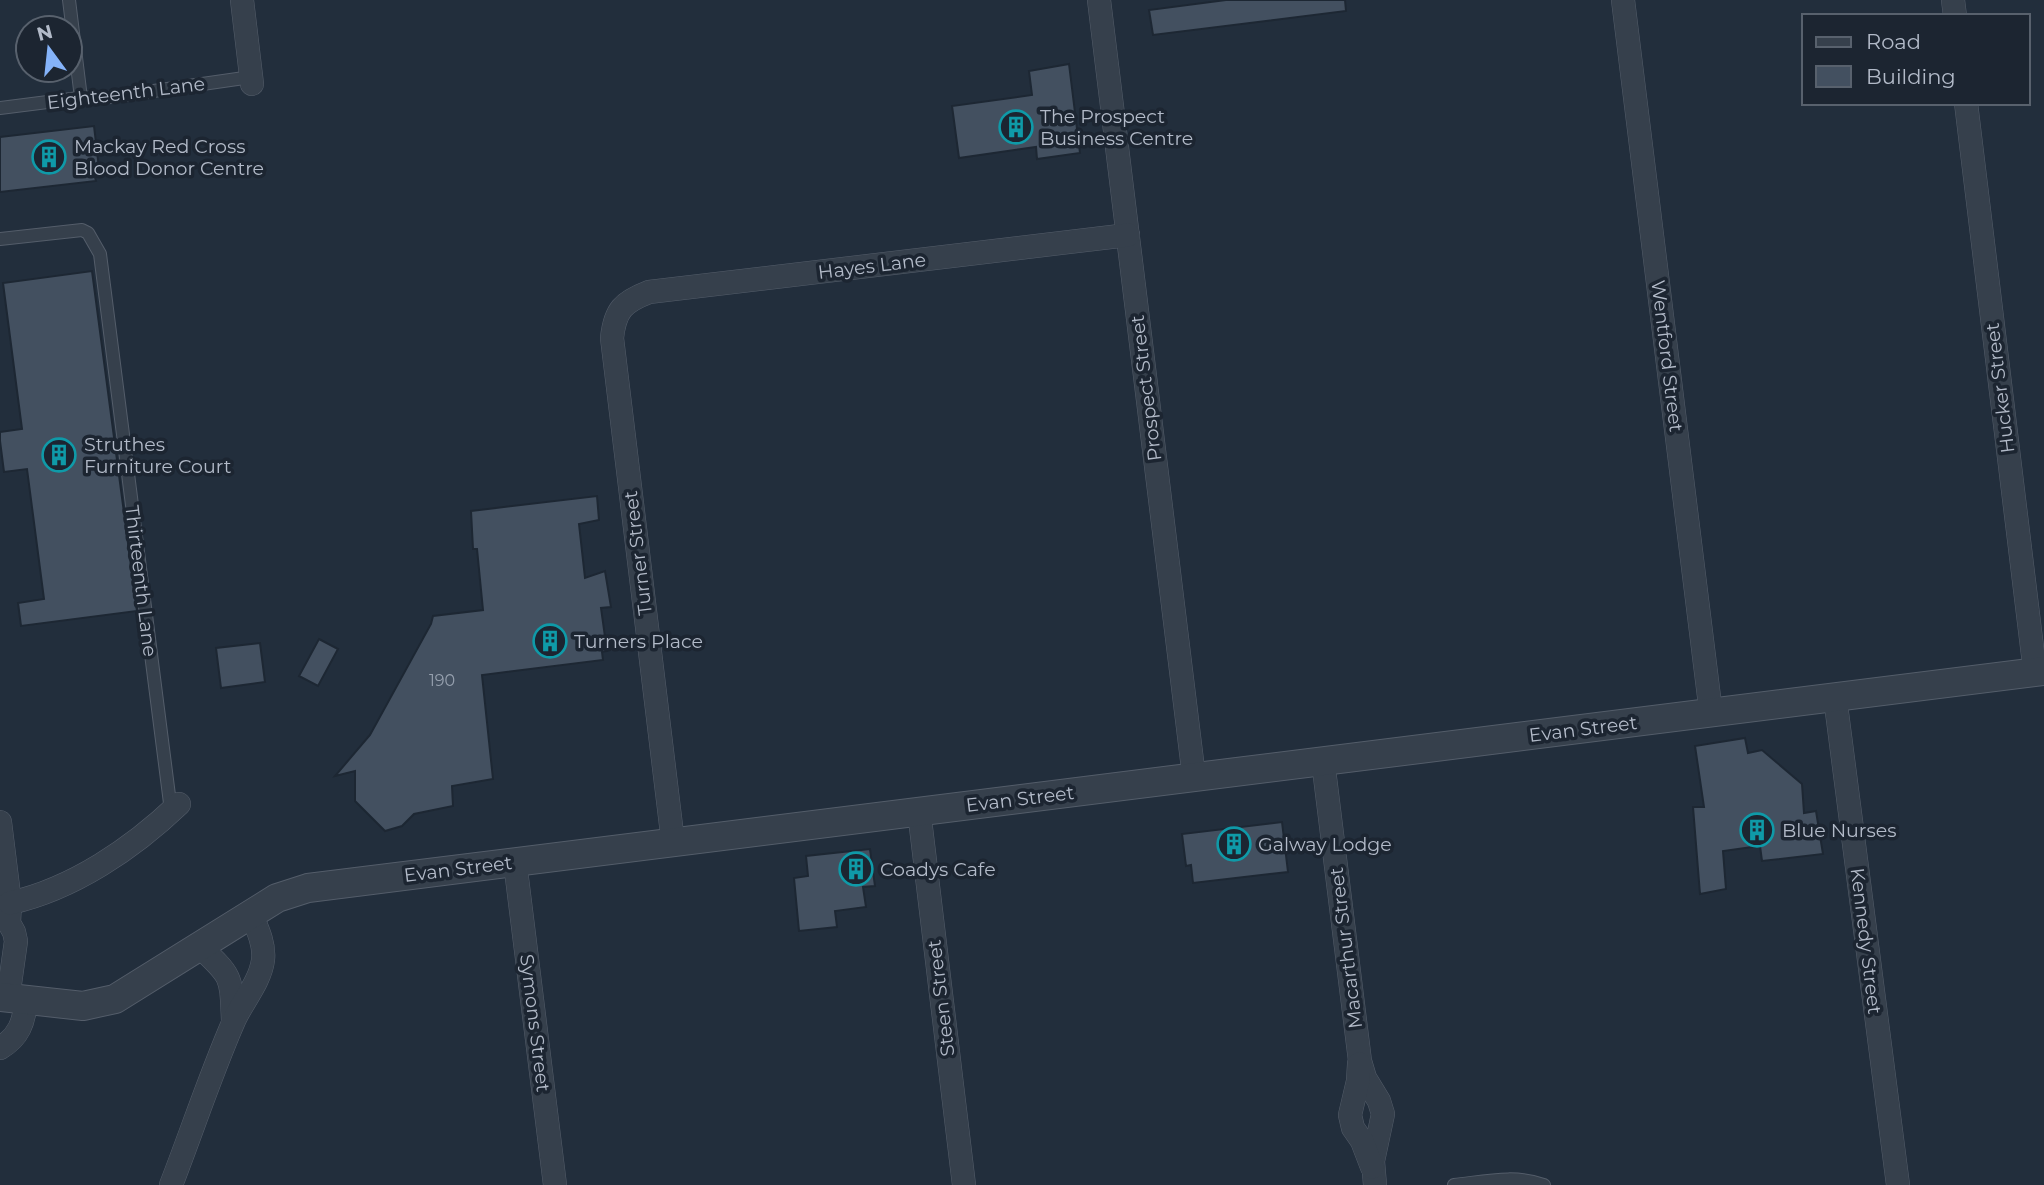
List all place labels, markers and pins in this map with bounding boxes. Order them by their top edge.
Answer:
place label: The Prospect Business Centre [1040,105,1193,150]
building icon: The Prospect Business Centre [997,108,1035,146]
place label: Mackay Red Cross Blood Donor Centre [74,135,264,180]
building icon: Mackay Red Cross Blood Donor Centre [30,138,68,176]
place label: Struthes Furniture Court [84,433,232,478]
building icon: Struthes Furniture Court [40,436,78,474]
building icon: Turners Place [531,622,569,660]
place label: Turners Place [574,630,703,653]
building icon: Blue Nurses [1738,811,1776,849]
place label: Blue Nurses [1782,819,1896,842]
building icon: Galway Lodge [1215,825,1253,863]
place label: Galway Lodge [1258,833,1392,856]
building icon: Coadys Cafe [837,850,875,888]
place label: Coadys Cafe [880,858,996,881]

